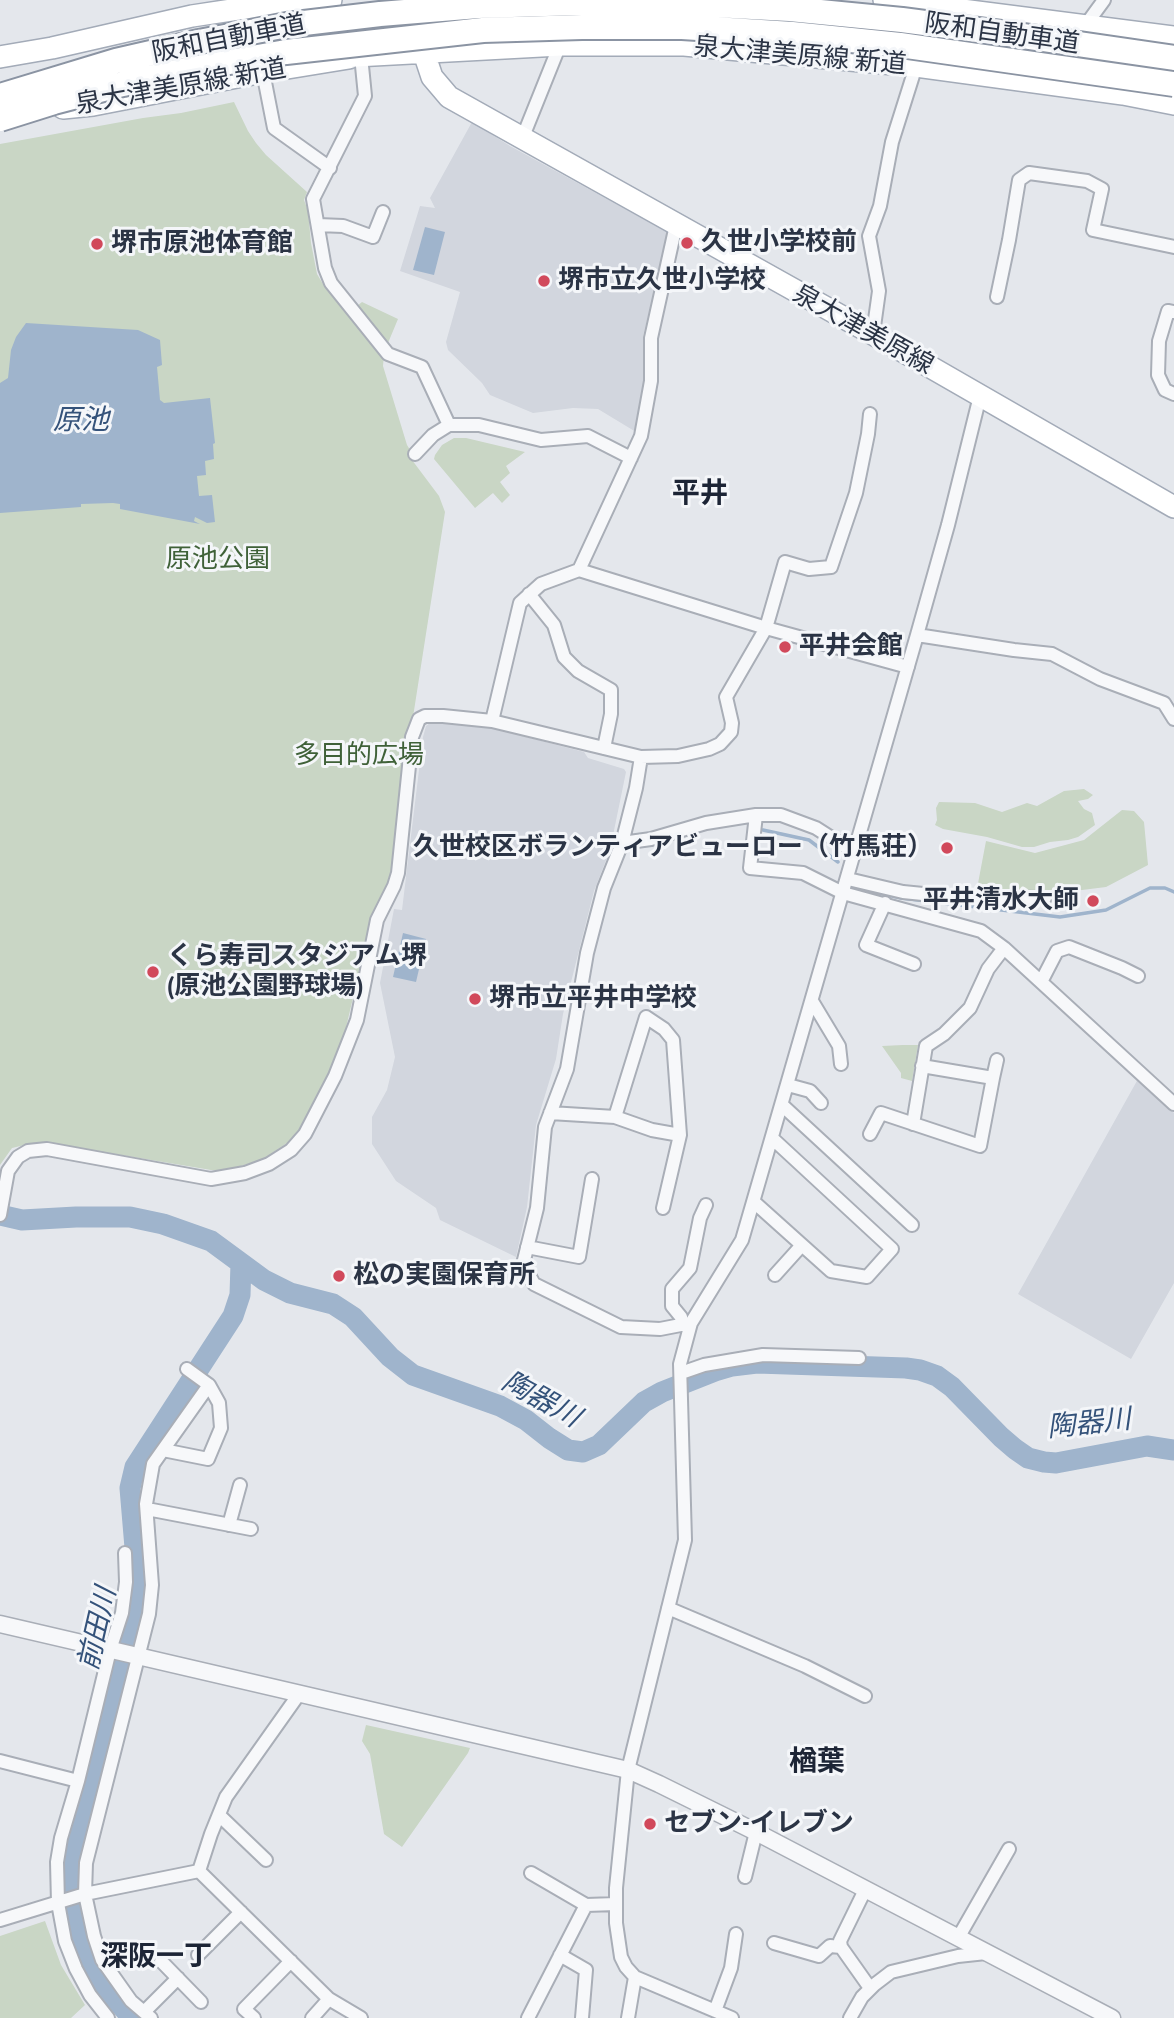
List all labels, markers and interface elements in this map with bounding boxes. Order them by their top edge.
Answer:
street label: 阪和自動車道 [923,8,1081,60]
street label: 阪和自動車道 [149,9,309,69]
street label: 泉大津美原線 新道 [692,31,908,81]
street label: 泉大津美原線 新道 [73,53,289,121]
place label: 久世小学校前 [701,227,857,259]
place label: 堺市原池体育館 [111,228,293,260]
marker: 久世小学校前 [679,235,695,251]
marker: 堺市原池体育館 [89,236,105,252]
place label: 堺市立久世小学校 [558,265,766,297]
marker: 堺市立久世小学校 [536,273,552,289]
street label: 泉大津美原線 [787,279,939,381]
water label: 原池 [53,404,109,438]
district label: 平井 [672,477,728,511]
park label: 原池公園 [166,544,270,576]
place label: 平井会館 [799,631,903,663]
marker: 平井会館 [777,639,793,655]
park label: 多目的広場 [294,740,424,772]
place label: 久世校区ボランティアビューロー（竹馬荘） [413,832,933,864]
marker: 久世校区ボランティアビューロー（竹馬荘） [939,840,955,856]
place label: 平井清水大師 [923,885,1079,917]
marker: 平井清水大師 [1085,893,1101,909]
place label: くら寿司スタジアム堺 (原池公園野球場) [167,941,427,1002]
marker: くら寿司スタジアム堺 (原池公園野球場) [145,964,161,980]
place label: 堺市立平井中学校 [489,983,697,1015]
marker: 堺市立平井中学校 [467,991,483,1007]
place label: 松の実園保育所 [353,1260,535,1292]
marker: 松の実園保育所 [331,1268,347,1284]
water label: 陶器川 [496,1365,586,1435]
water label: 陶器川 [1045,1403,1133,1445]
water label: 前田川 [72,1584,124,1674]
district label: 楢葉 [789,1745,845,1779]
place label: セブン-イレブン [664,1808,854,1840]
marker: セブン-イレブン [642,1816,658,1832]
district label: 深阪一丁 [100,1940,212,1974]

